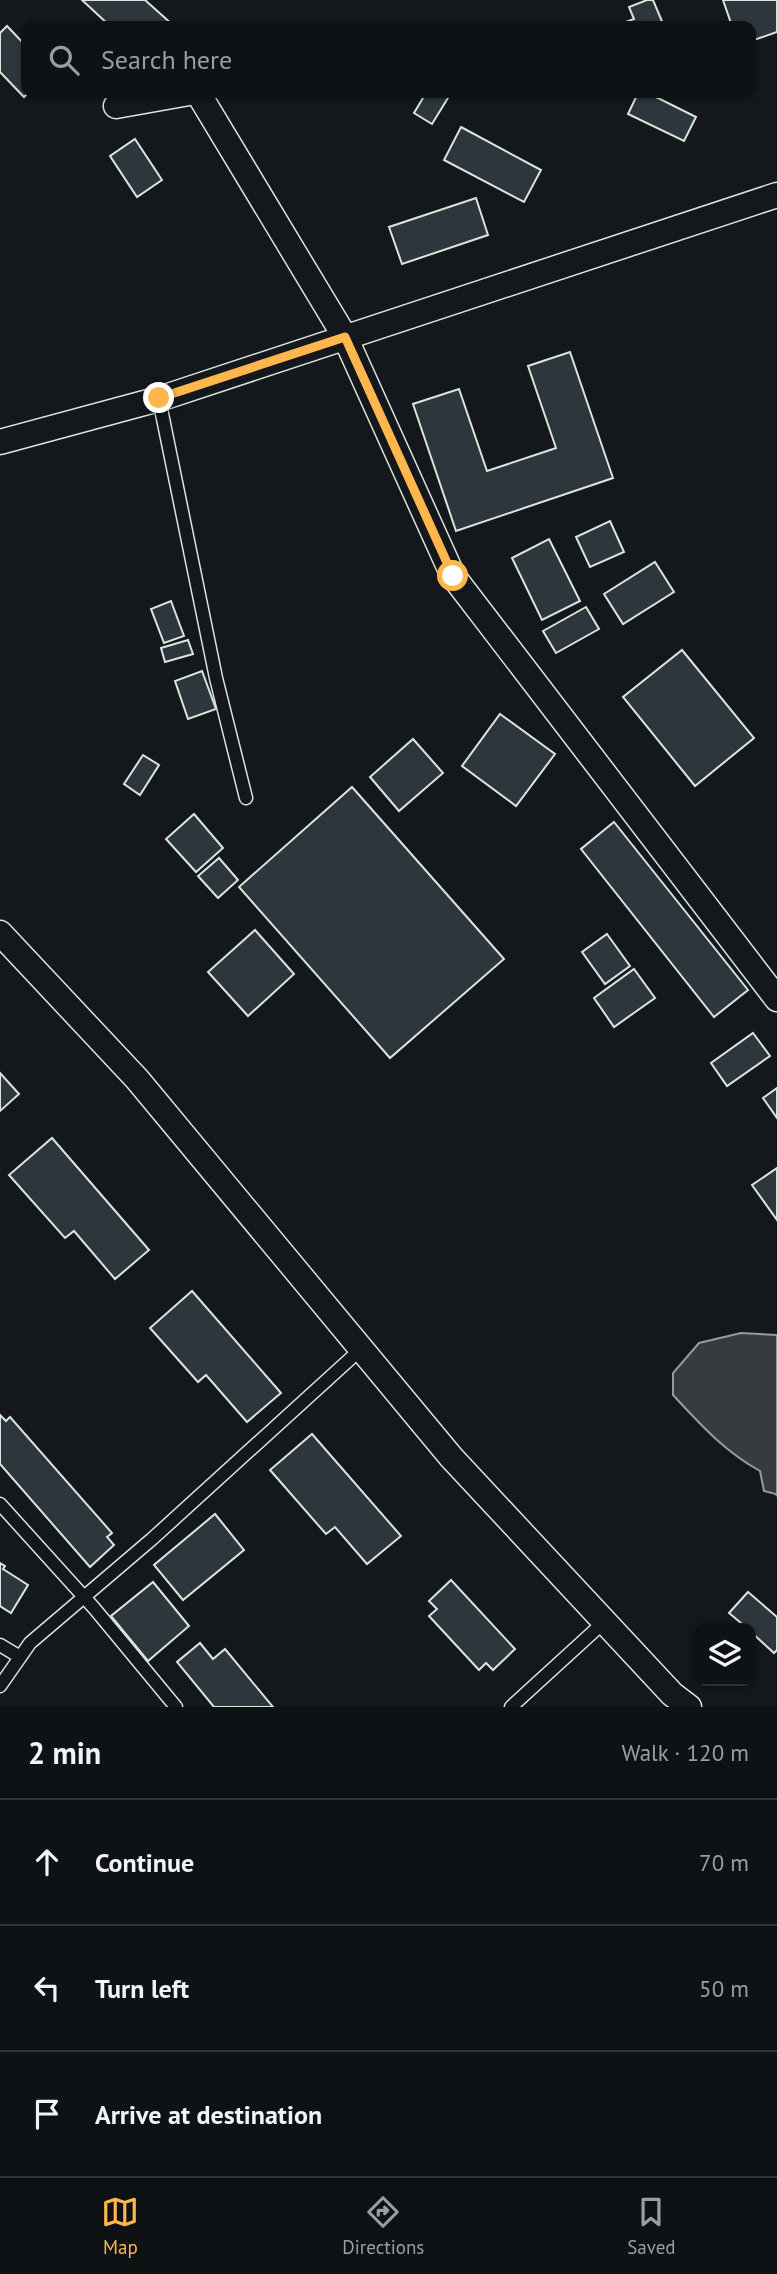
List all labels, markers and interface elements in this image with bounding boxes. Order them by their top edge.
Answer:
search box [21,21,756,98]
icon: search [45,41,83,79]
text: Search here [101,43,232,76]
route end [143,382,174,413]
route start [437,560,468,591]
map controls [693,1623,756,1686]
button: layers [693,1623,756,1686]
text: 2 min [28,1733,101,1772]
text: Walk · 120 m [622,1738,749,1767]
icon: ahead [28,1843,66,1881]
text: Continue [95,1846,194,1879]
text: 70 m [699,1848,749,1877]
icon: left [28,1969,66,2007]
text: Turn left [95,1972,189,2005]
text: 50 m [699,1974,749,2003]
icon: arrive [28,2095,66,2133]
text: Arrive at destination [95,2098,322,2131]
tab: Map [101,2193,139,2259]
tab: Directions [342,2193,424,2259]
tab: Saved [627,2193,676,2259]

